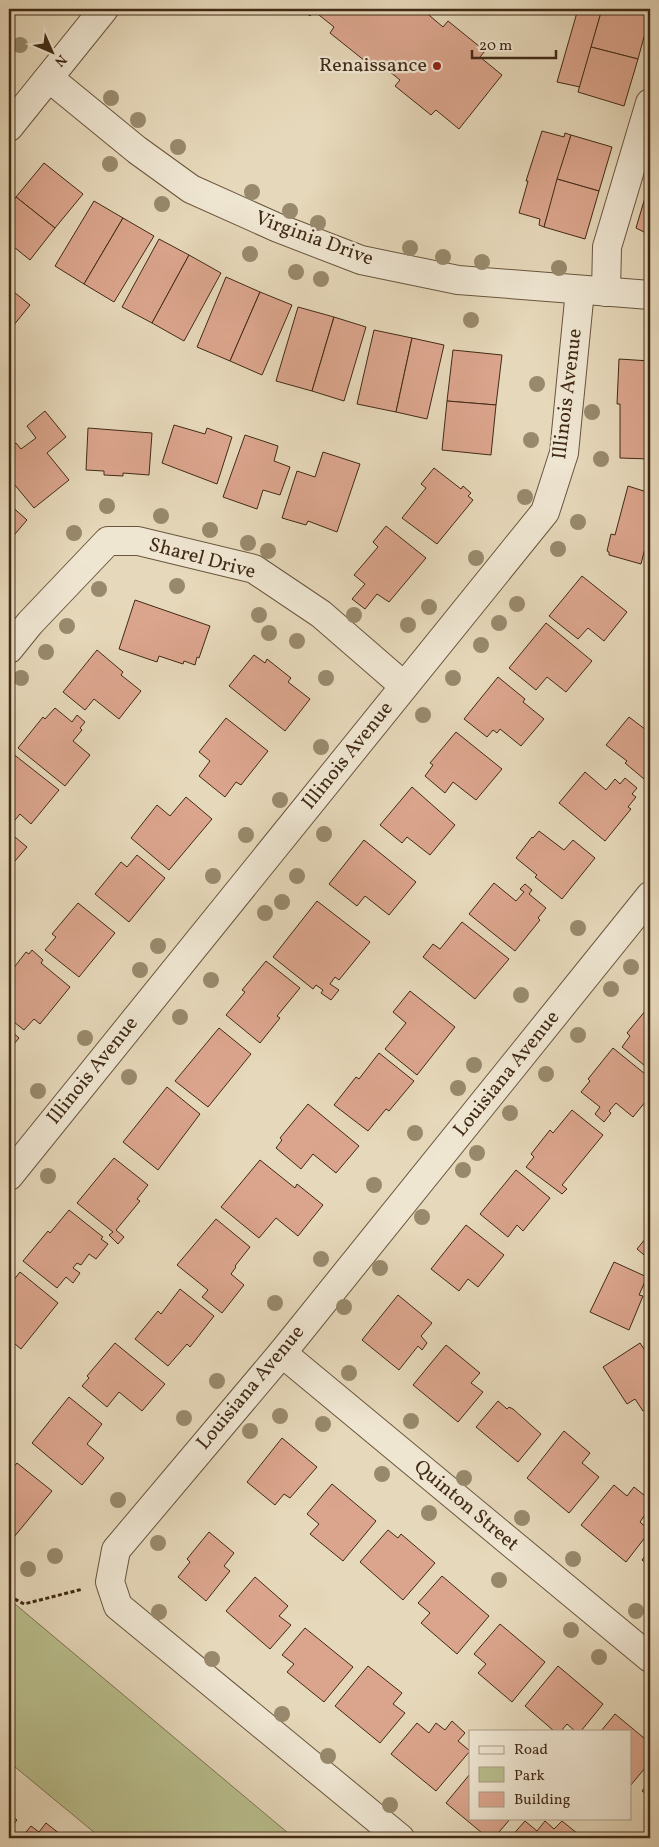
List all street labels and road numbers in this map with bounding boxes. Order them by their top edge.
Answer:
street label: Virginia Drive [251,205,377,273]
street label: Illinois Avenue [546,327,590,461]
street label: Sharel Drive [145,531,259,587]
street label: Illinois Avenue [296,696,400,816]
street label: Louisiana Avenue [447,1005,567,1143]
street label: Illinois Avenue [41,1011,145,1131]
street label: Louisiana Avenue [190,1320,312,1456]
street label: Quinton Street [407,1454,525,1558]

